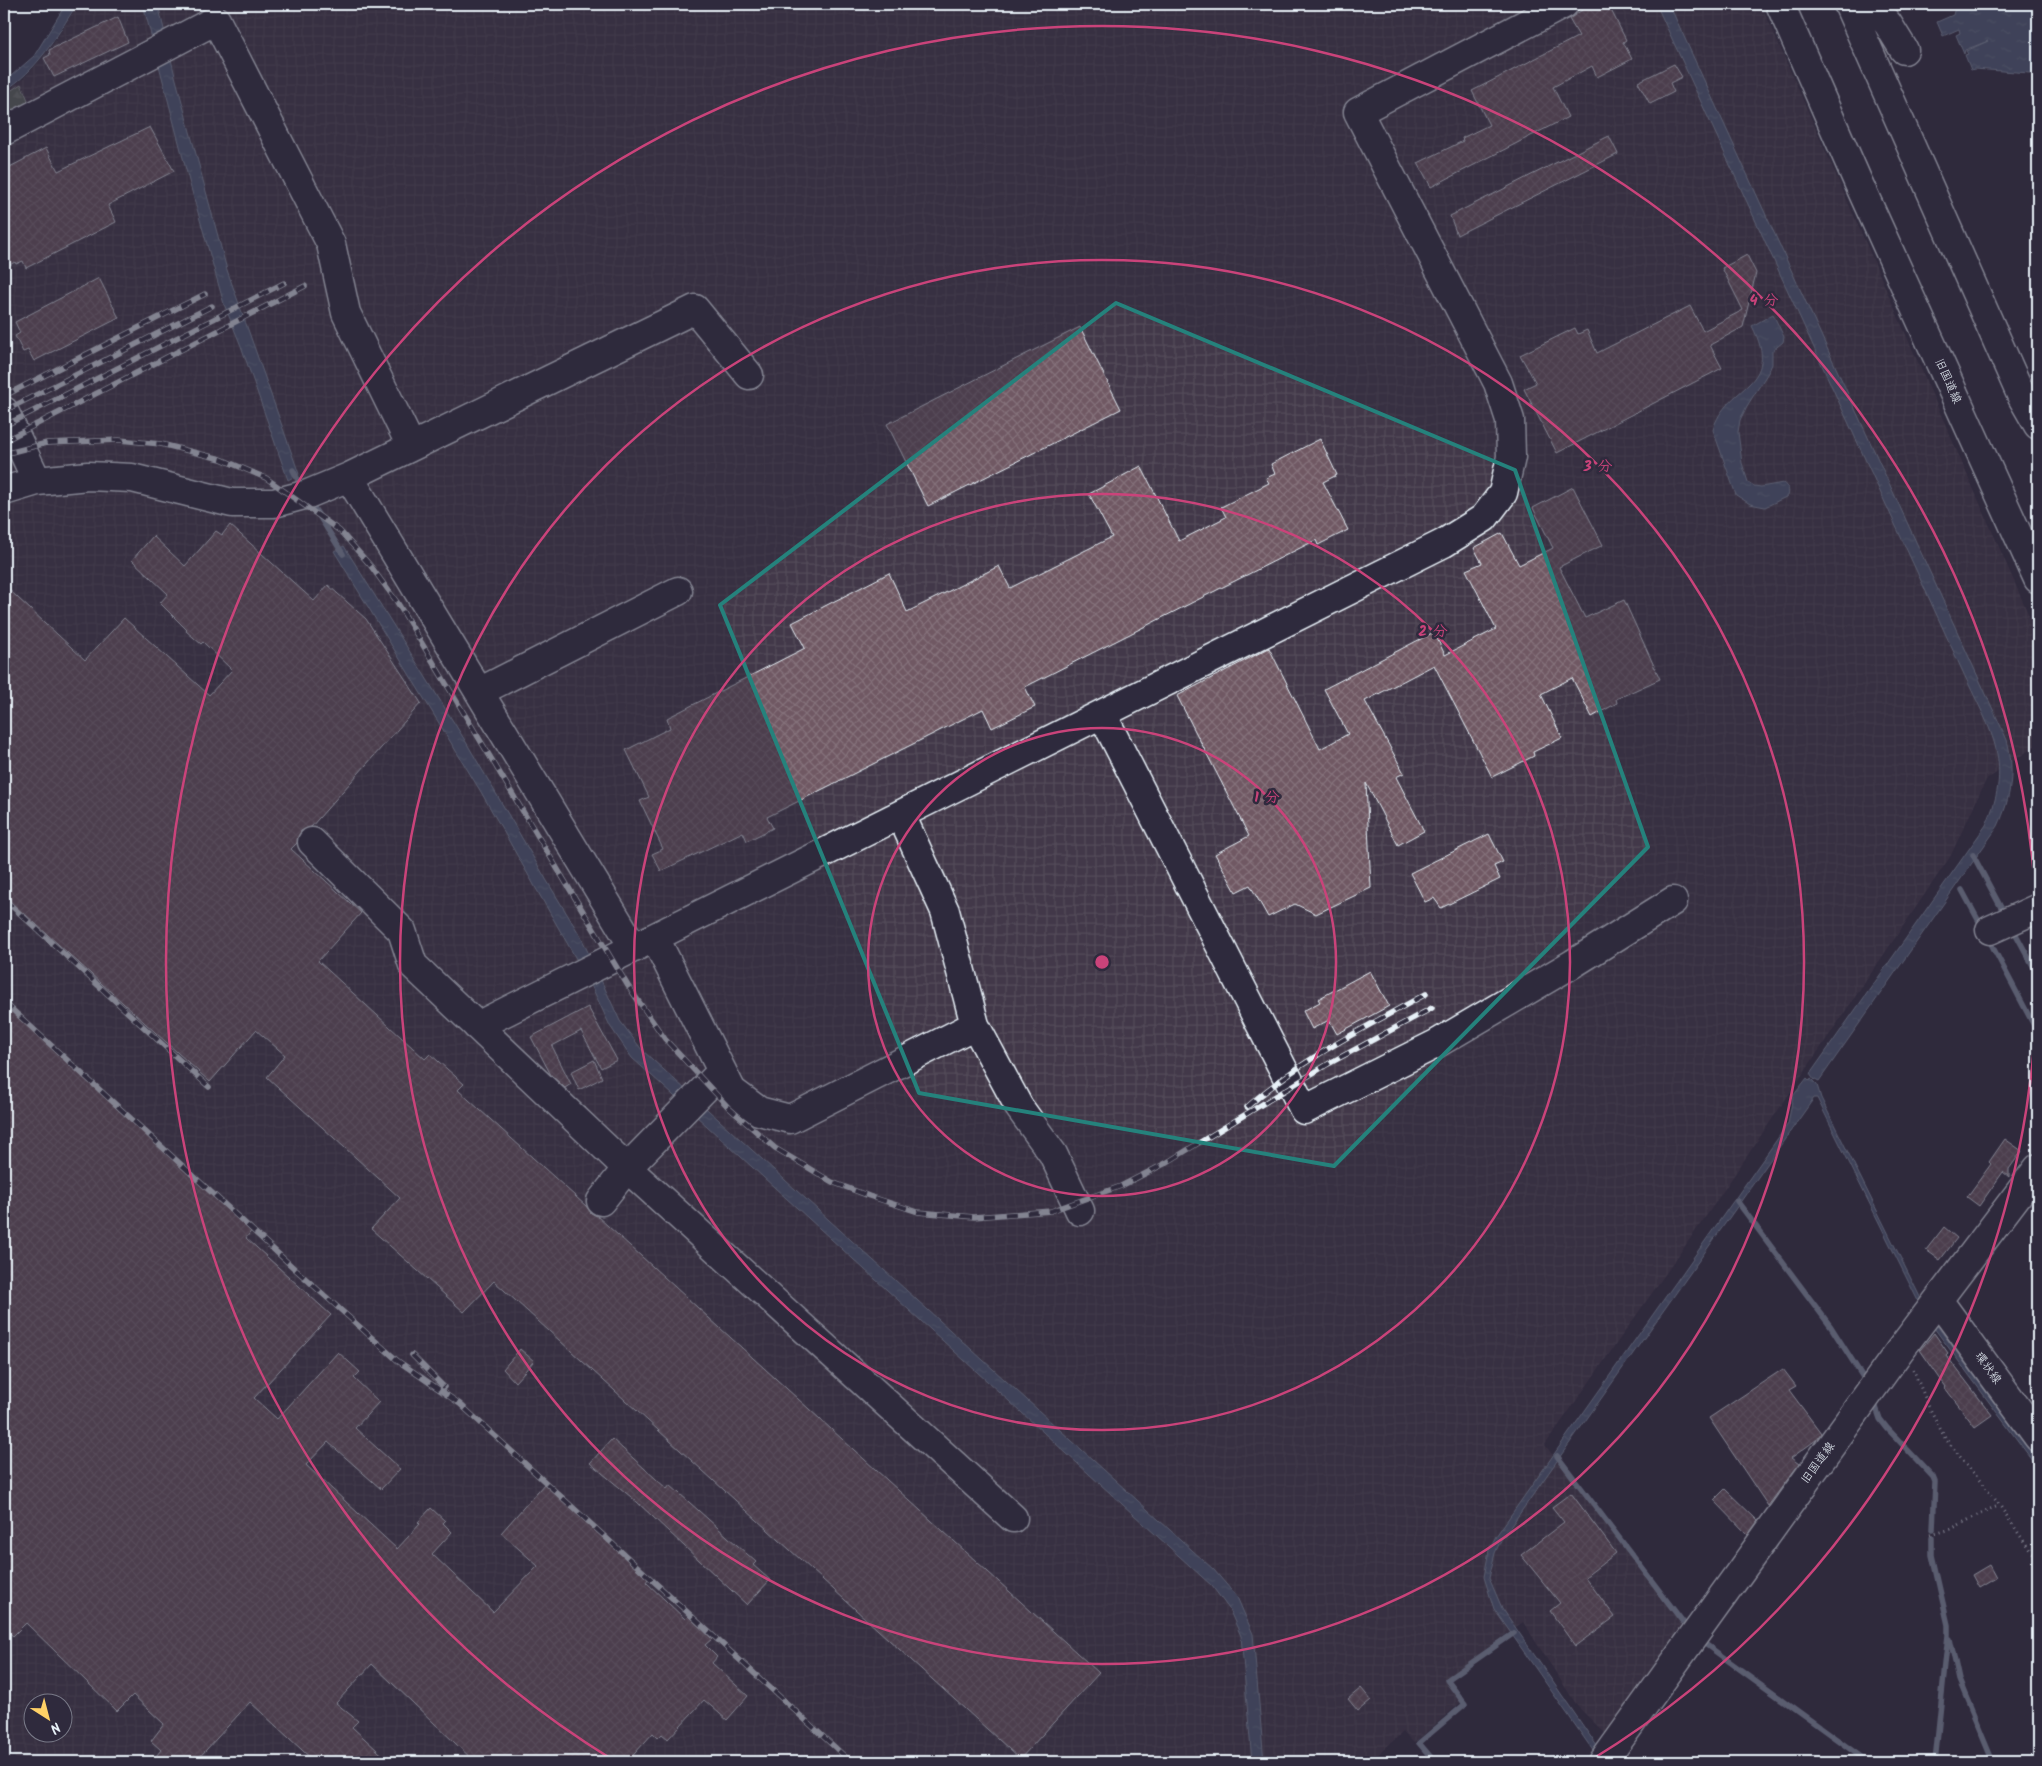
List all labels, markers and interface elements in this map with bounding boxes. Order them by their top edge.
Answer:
text: 4 分 [1750,289,1778,313]
street label: 旧国道線 [1930,355,1966,407]
text: 3 分 [1583,455,1612,479]
text: 2 分 [1418,620,1448,644]
text: 1 分 [1254,786,1280,810]
centre of rings [1093,953,1111,971]
street label: 環状線 [1970,1348,2006,1388]
street label: 旧国道線 [1796,1438,1840,1488]
north arrow [22,1694,72,1744]
text: N [45,1716,65,1739]

